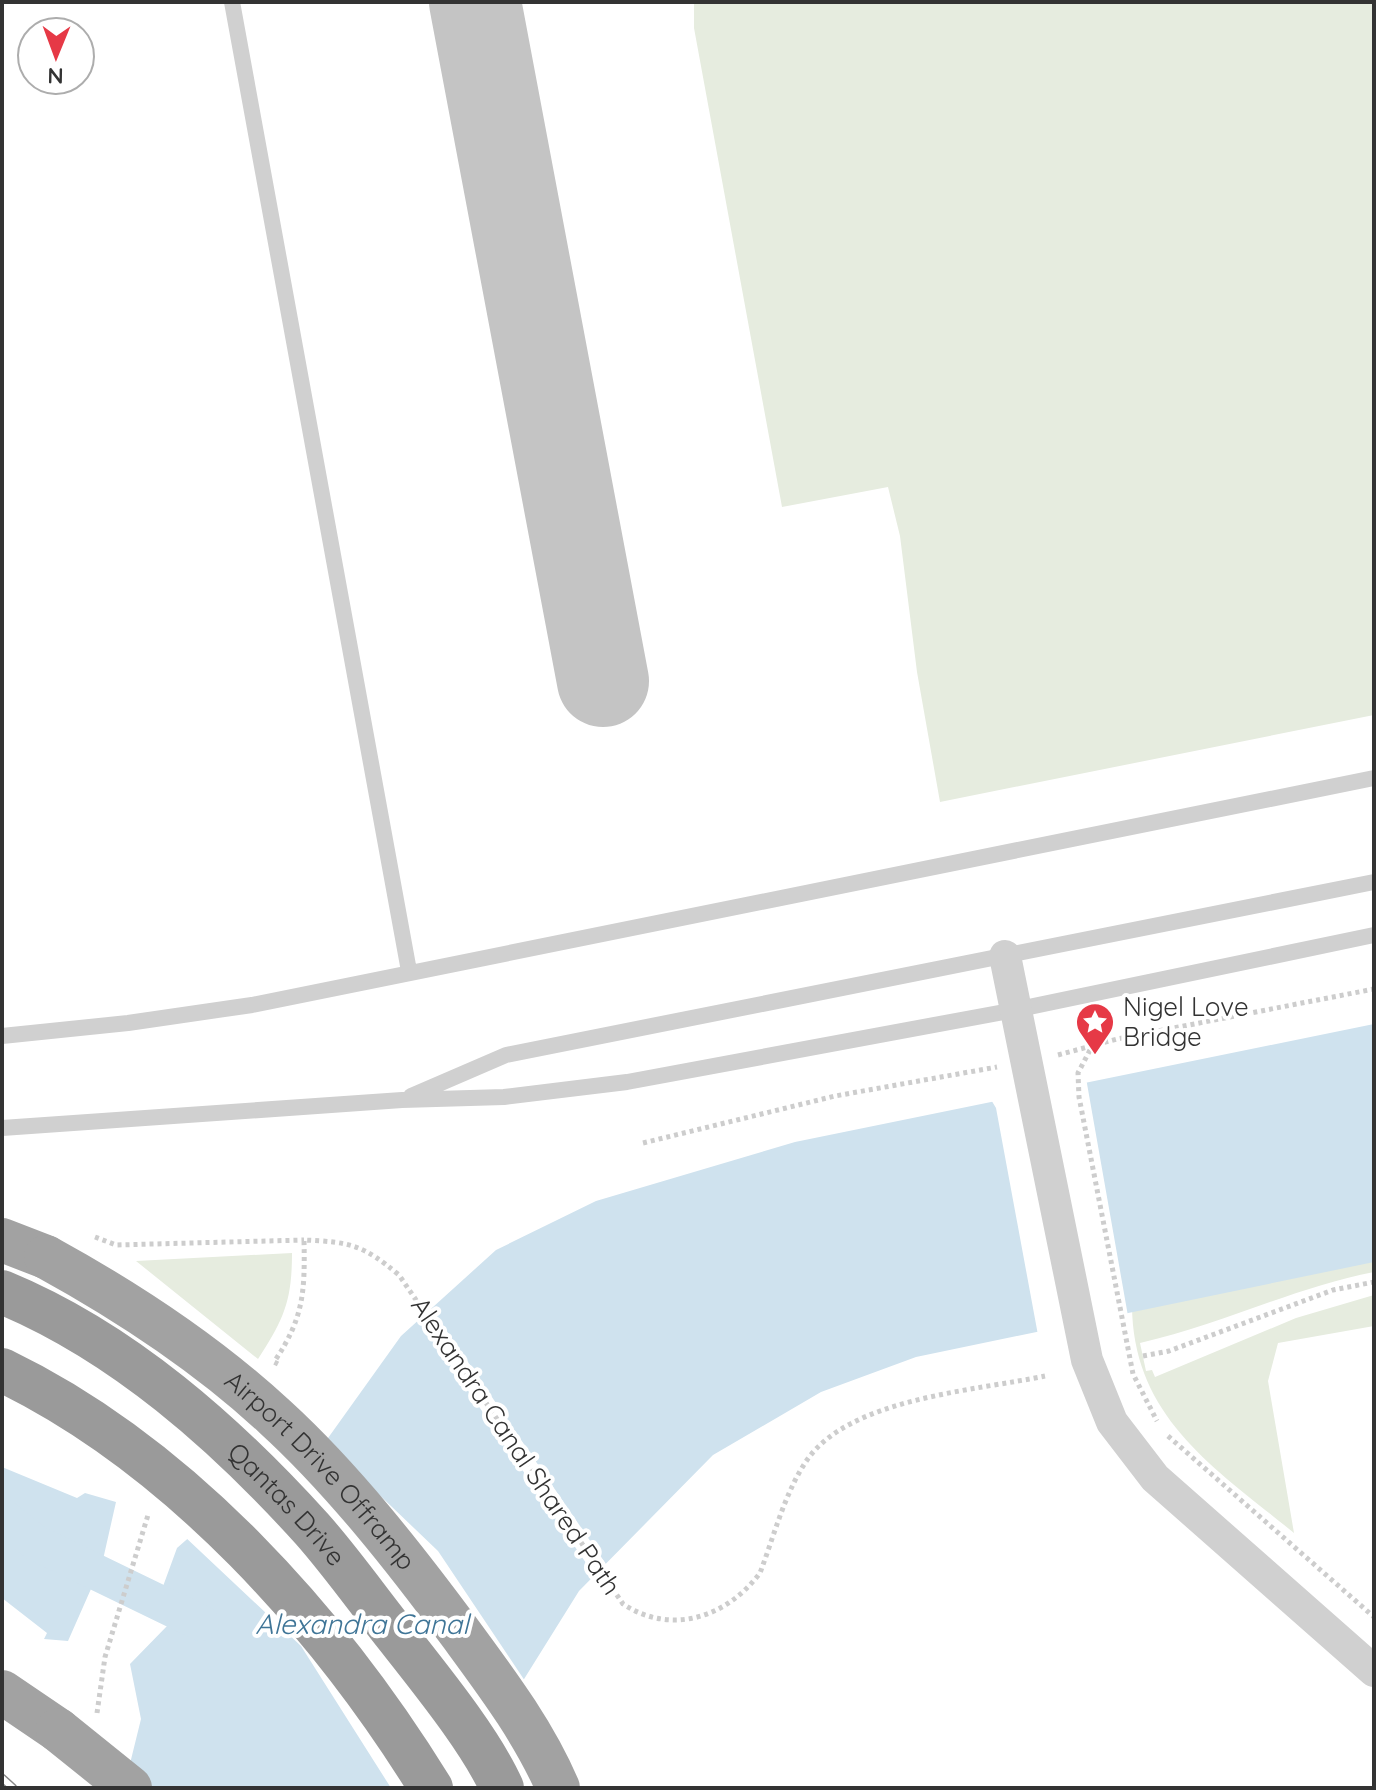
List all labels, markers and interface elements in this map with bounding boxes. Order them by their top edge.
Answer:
north arrow [16,16,96,96]
text: N [47,62,64,90]
place label: Nigel Love Bridge [1123,990,1249,1053]
place icon: Nigel Love Bridge [1074,1001,1116,1056]
street label: Alexandra Canal Shared Path [404,1291,629,1601]
street label: Airport Drive Offramp [218,1364,423,1577]
street label: Qantas Drive [221,1435,353,1572]
water label: Alexandra Canal [255,1606,472,1641]

